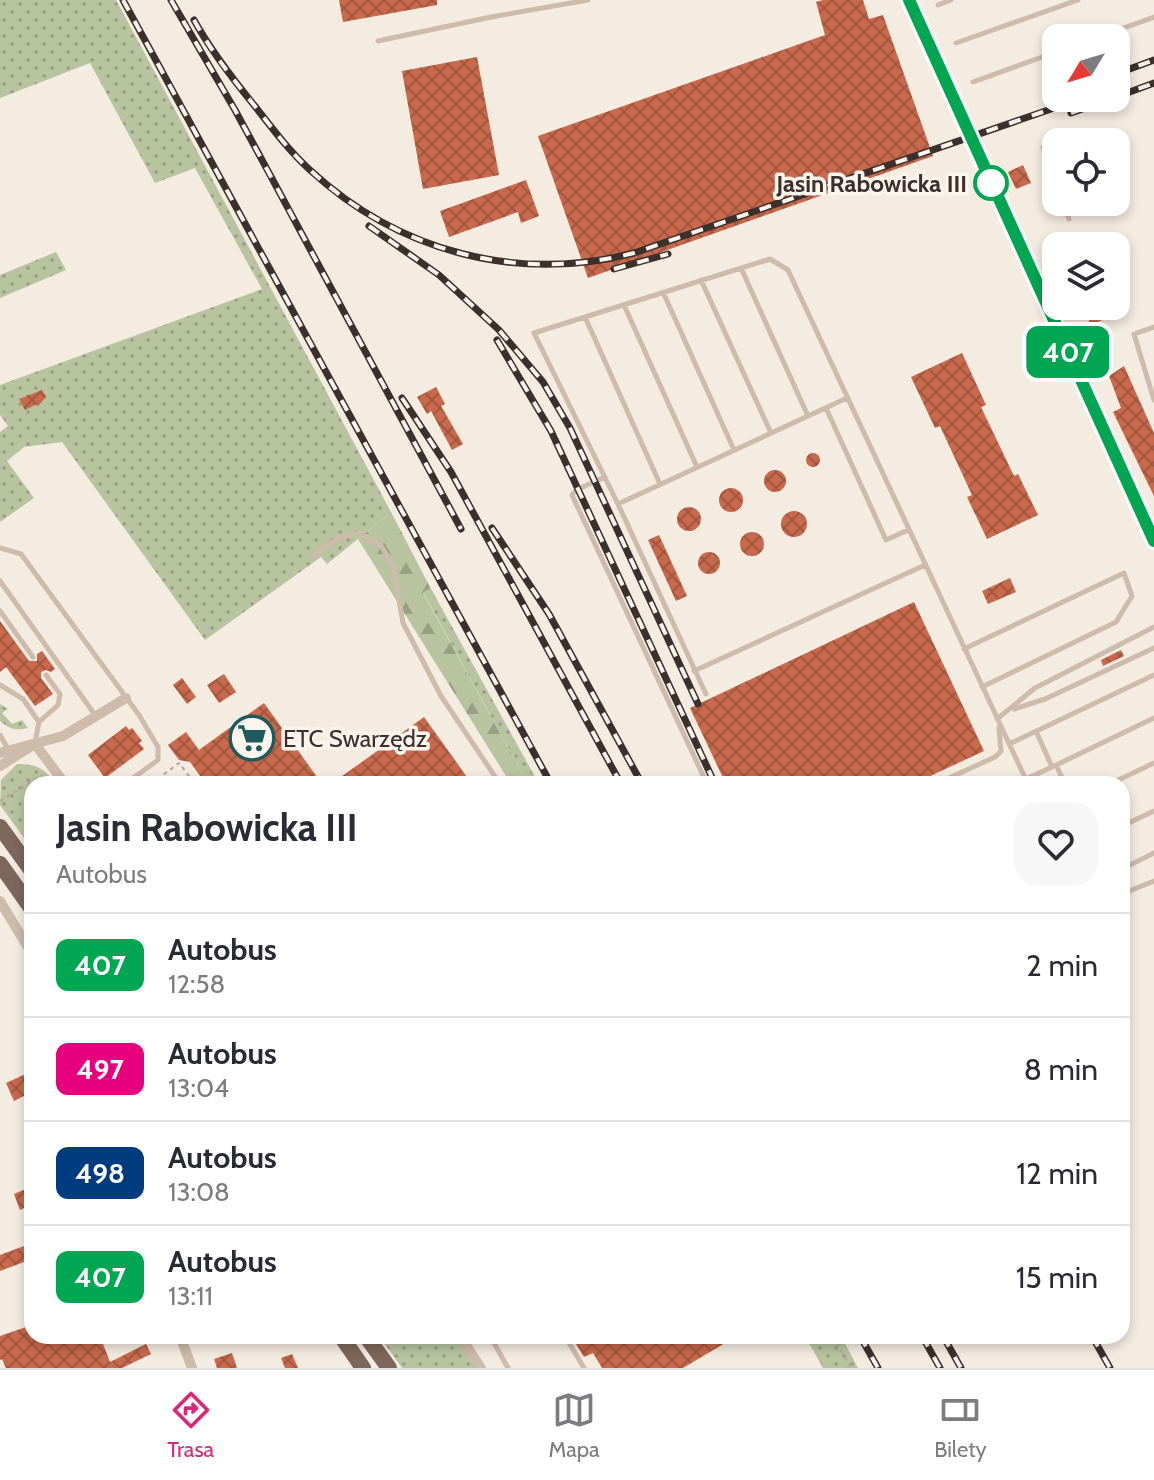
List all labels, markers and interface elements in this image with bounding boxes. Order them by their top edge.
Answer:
north arrow [1042,24,1130,112]
map controls [1042,24,1130,320]
button: locate [1042,128,1130,216]
marker: Jasin Rabowicka III [974,166,1008,200]
place label: Jasin Rabowicka III [776,169,967,198]
button: layers [1042,232,1130,320]
line badge: 407 [1022,326,1114,378]
text: 407 [1042,335,1094,369]
supermarket icon: ETC Swarzędz [228,714,276,762]
place label: ETC Swarzędz [283,724,427,753]
button: heart [1014,802,1098,886]
text: Jasin Rabowicka III [56,804,358,851]
text: Autobus [56,858,147,890]
text: Autobus [168,931,277,968]
text: 2 min [1026,947,1098,984]
text: 407 [74,948,126,982]
text: 12:58 [168,968,225,1000]
text: Autobus [168,1035,277,1072]
text: 8 min [1024,1051,1098,1088]
text: 497 [76,1052,124,1086]
text: 13:04 [168,1072,229,1104]
text: Autobus [168,1139,277,1176]
text: 12 min [1016,1155,1098,1192]
text: 498 [75,1156,125,1190]
text: 13:08 [168,1176,230,1208]
text: Autobus [168,1243,277,1280]
text: 15 min [1016,1259,1098,1296]
text: 407 [74,1260,126,1294]
text: 13:11 [168,1280,213,1312]
tab: Trasa [167,1388,214,1463]
tab: Mapa [549,1388,600,1463]
tab: Bilety [934,1388,987,1463]

